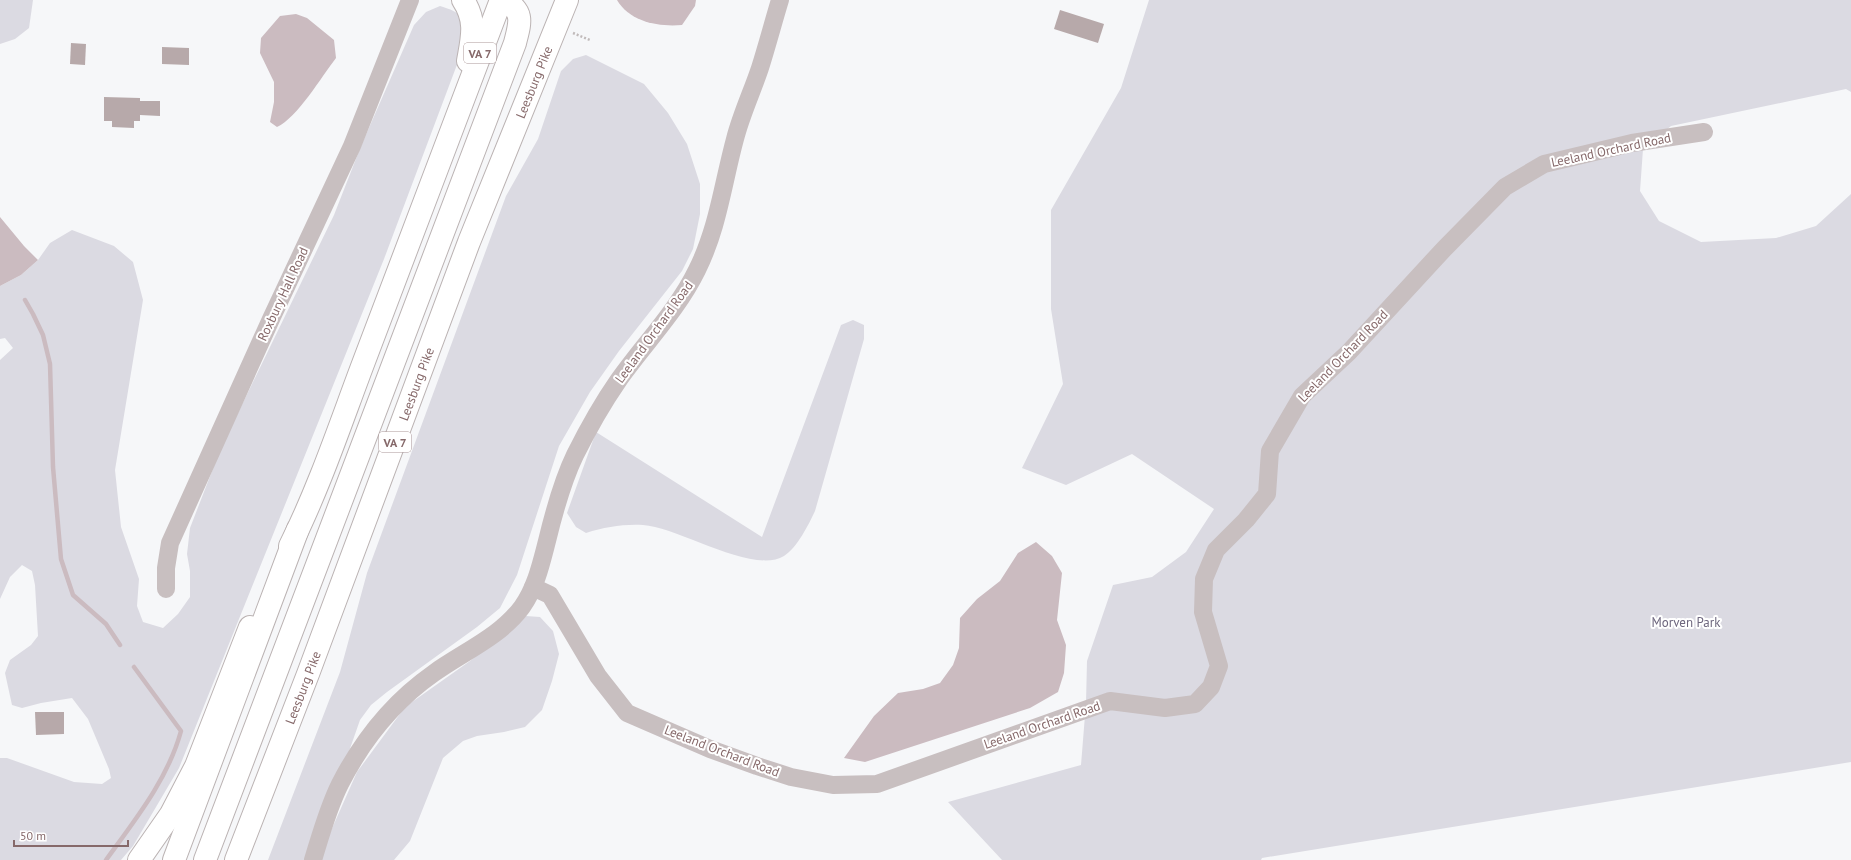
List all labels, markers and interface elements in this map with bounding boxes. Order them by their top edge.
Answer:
road number: VA 7 [464,43,496,63]
street label: Leesburg Pike [511,43,556,121]
street label: Leeland Orchard Road [1550,129,1672,171]
street label: Roxbury Hall Road [254,244,312,344]
street label: Leeland Orchard Road [611,278,697,386]
street label: Leeland Orchard Road [1295,306,1391,406]
street label: Leesburg Pike [395,345,437,423]
road number: VA 7 [379,432,411,452]
park label: Morven Park [1652,614,1721,631]
street label: Leesburg Pike [281,649,324,726]
street label: Leeland Orchard Road [982,697,1102,753]
street label: Leeland Orchard Road [662,721,782,781]
scale bar [14,822,128,848]
text: 50 m [20,828,46,843]

